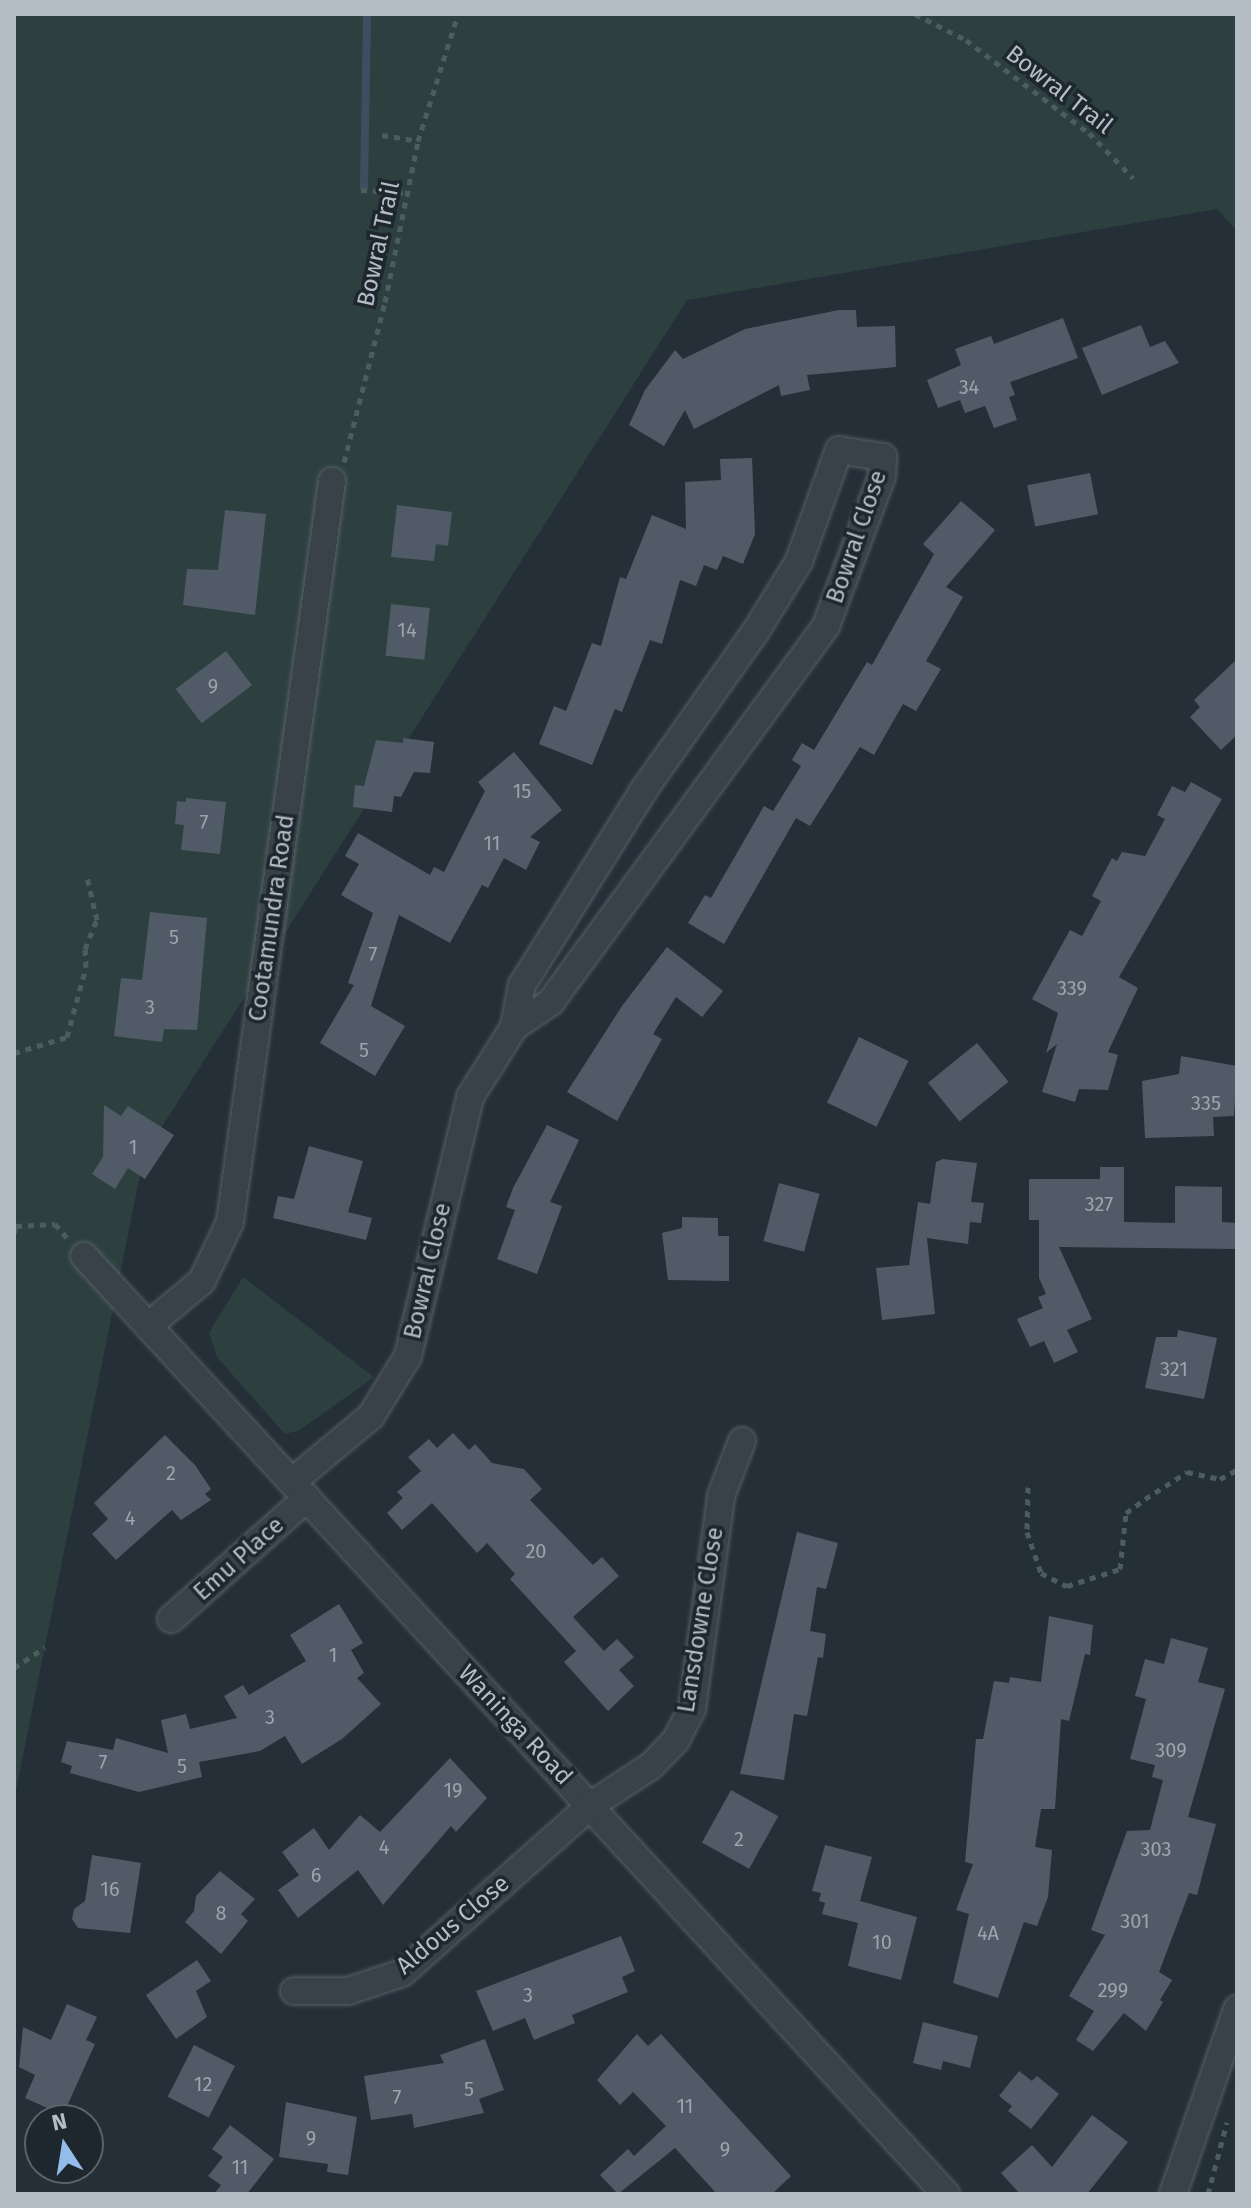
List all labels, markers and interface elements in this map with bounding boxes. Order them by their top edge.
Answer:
street label: Bowral Trail [1000,39,1118,141]
street label: Bowral Trail [352,179,406,309]
house number: 34 [959,375,979,399]
street label: Bowral Close [821,467,893,607]
house number: 14 [397,618,417,642]
house number: 9 [208,674,218,698]
house number: 15 [513,779,531,803]
house number: 7 [200,810,208,834]
street label: Cootamundra Road [243,813,301,1023]
house number: 11 [483,831,501,855]
house number: 5 [169,925,179,949]
house number: 7 [369,942,377,966]
house number: 339 [1057,976,1087,1000]
house number: 3 [145,995,155,1019]
house number: 5 [359,1038,369,1062]
house number: 335 [1191,1091,1221,1115]
house number: 1 [129,1135,137,1159]
house number: 327 [1085,1192,1113,1216]
street label: Bowral Close [398,1200,458,1342]
house number: 321 [1160,1357,1188,1381]
house number: 2 [166,1461,176,1485]
house number: 4 [125,1506,135,1530]
street label: Emu Place [188,1511,290,1607]
street label: Lansdowne Close [672,1525,730,1715]
house number: 20 [525,1539,547,1563]
house number: 1 [329,1643,337,1667]
street label: Waninga Road [452,1659,578,1791]
house number: 3 [265,1705,275,1729]
house number: 309 [1155,1738,1187,1762]
house number: 7 [99,1750,107,1774]
house number: 5 [177,1754,187,1778]
house number: 19 [443,1778,463,1802]
house number: 2 [734,1827,744,1851]
house number: 4 [379,1835,389,1859]
house number: 303 [1141,1837,1171,1861]
house number: 6 [311,1863,321,1887]
street label: Aldous Close [391,1869,515,1981]
house number: 16 [100,1877,120,1901]
house number: 8 [215,1901,227,1925]
house number: 301 [1120,1909,1150,1933]
house number: 4A [977,1921,999,1945]
house number: 10 [872,1930,892,1954]
house number: 299 [1098,1978,1128,2002]
house number: 3 [523,1983,533,2007]
house number: 12 [194,2072,212,2096]
house number: 5 [464,2077,474,2101]
house number: 7 [393,2085,401,2109]
house number: 11 [676,2094,694,2118]
north arrow [24,2104,104,2184]
text: N [49,2107,69,2137]
house number: 9 [306,2126,316,2150]
house number: 9 [720,2137,730,2161]
house number: 11 [231,2155,249,2179]

